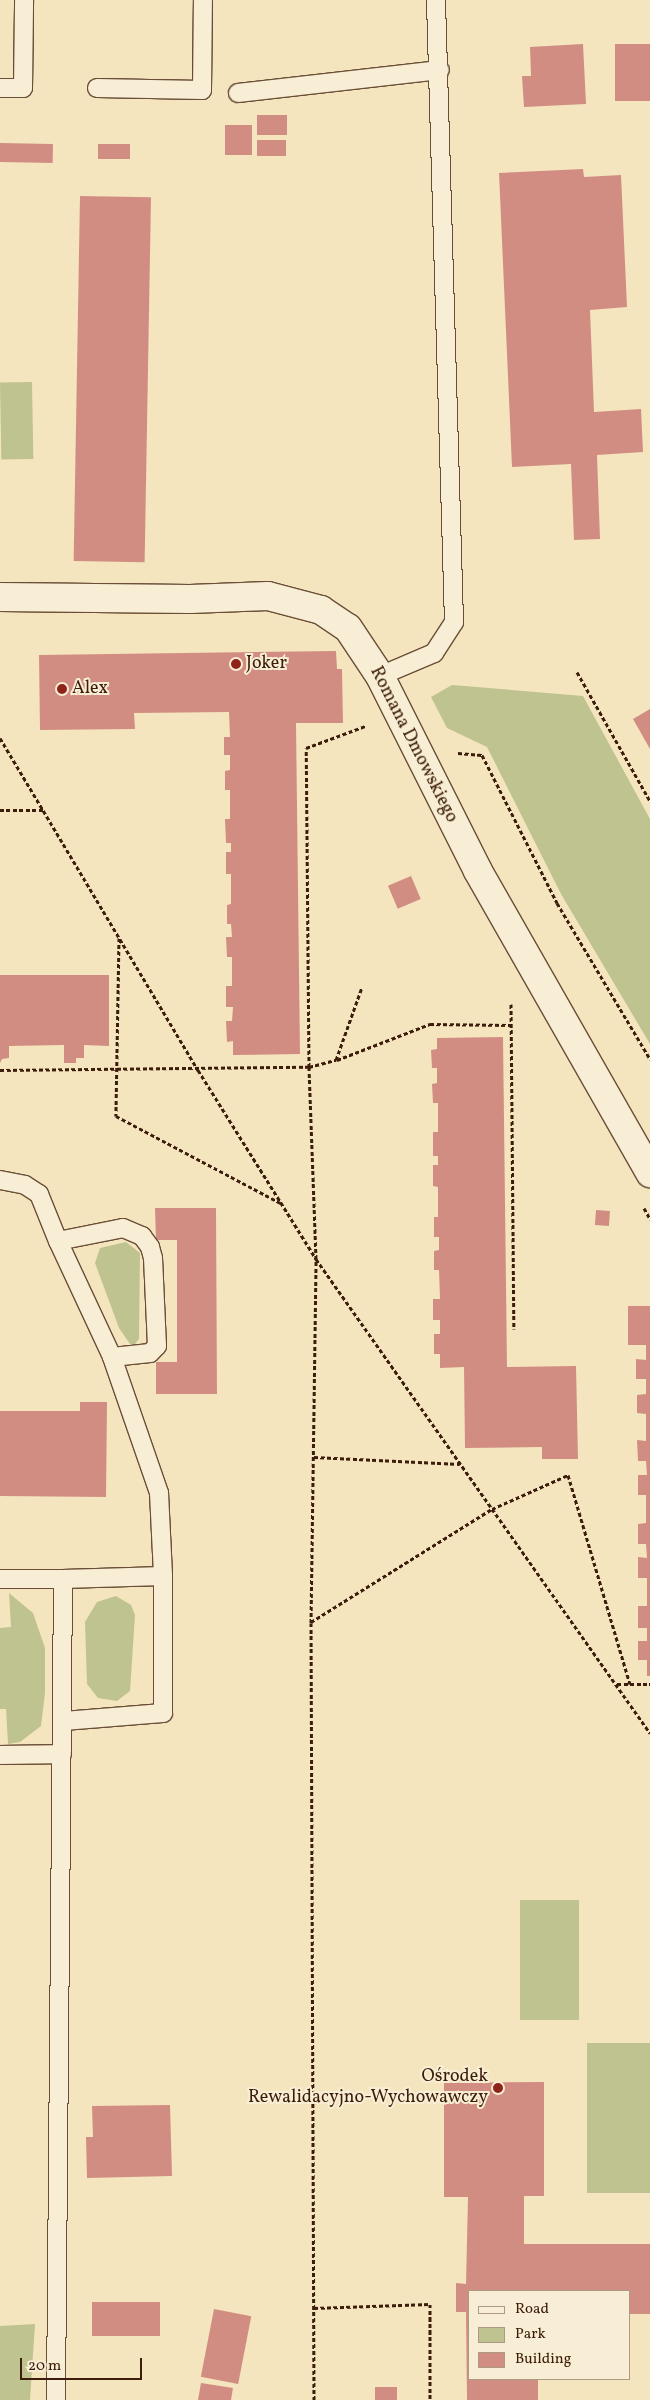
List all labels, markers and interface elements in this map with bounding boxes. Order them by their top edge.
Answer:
place label: Joker [246,653,287,675]
marker: Joker [230,658,242,670]
street label: Romana Dmowskiego [364,663,462,827]
place label: Alex [72,678,108,700]
marker: Alex [56,683,68,695]
place label: Ośrodek Rewalidacyjno-Wychowawczy [248,2067,488,2110]
marker: Ośrodek Rewalidacyjno-Wychowawczy [492,2082,504,2094]
legend [468,2290,630,2380]
text: Road [515,2299,549,2320]
text: Park [515,2324,546,2345]
scale bar [22,2348,145,2380]
text: Building [515,2349,571,2370]
text: 20 m [28,2356,61,2377]

